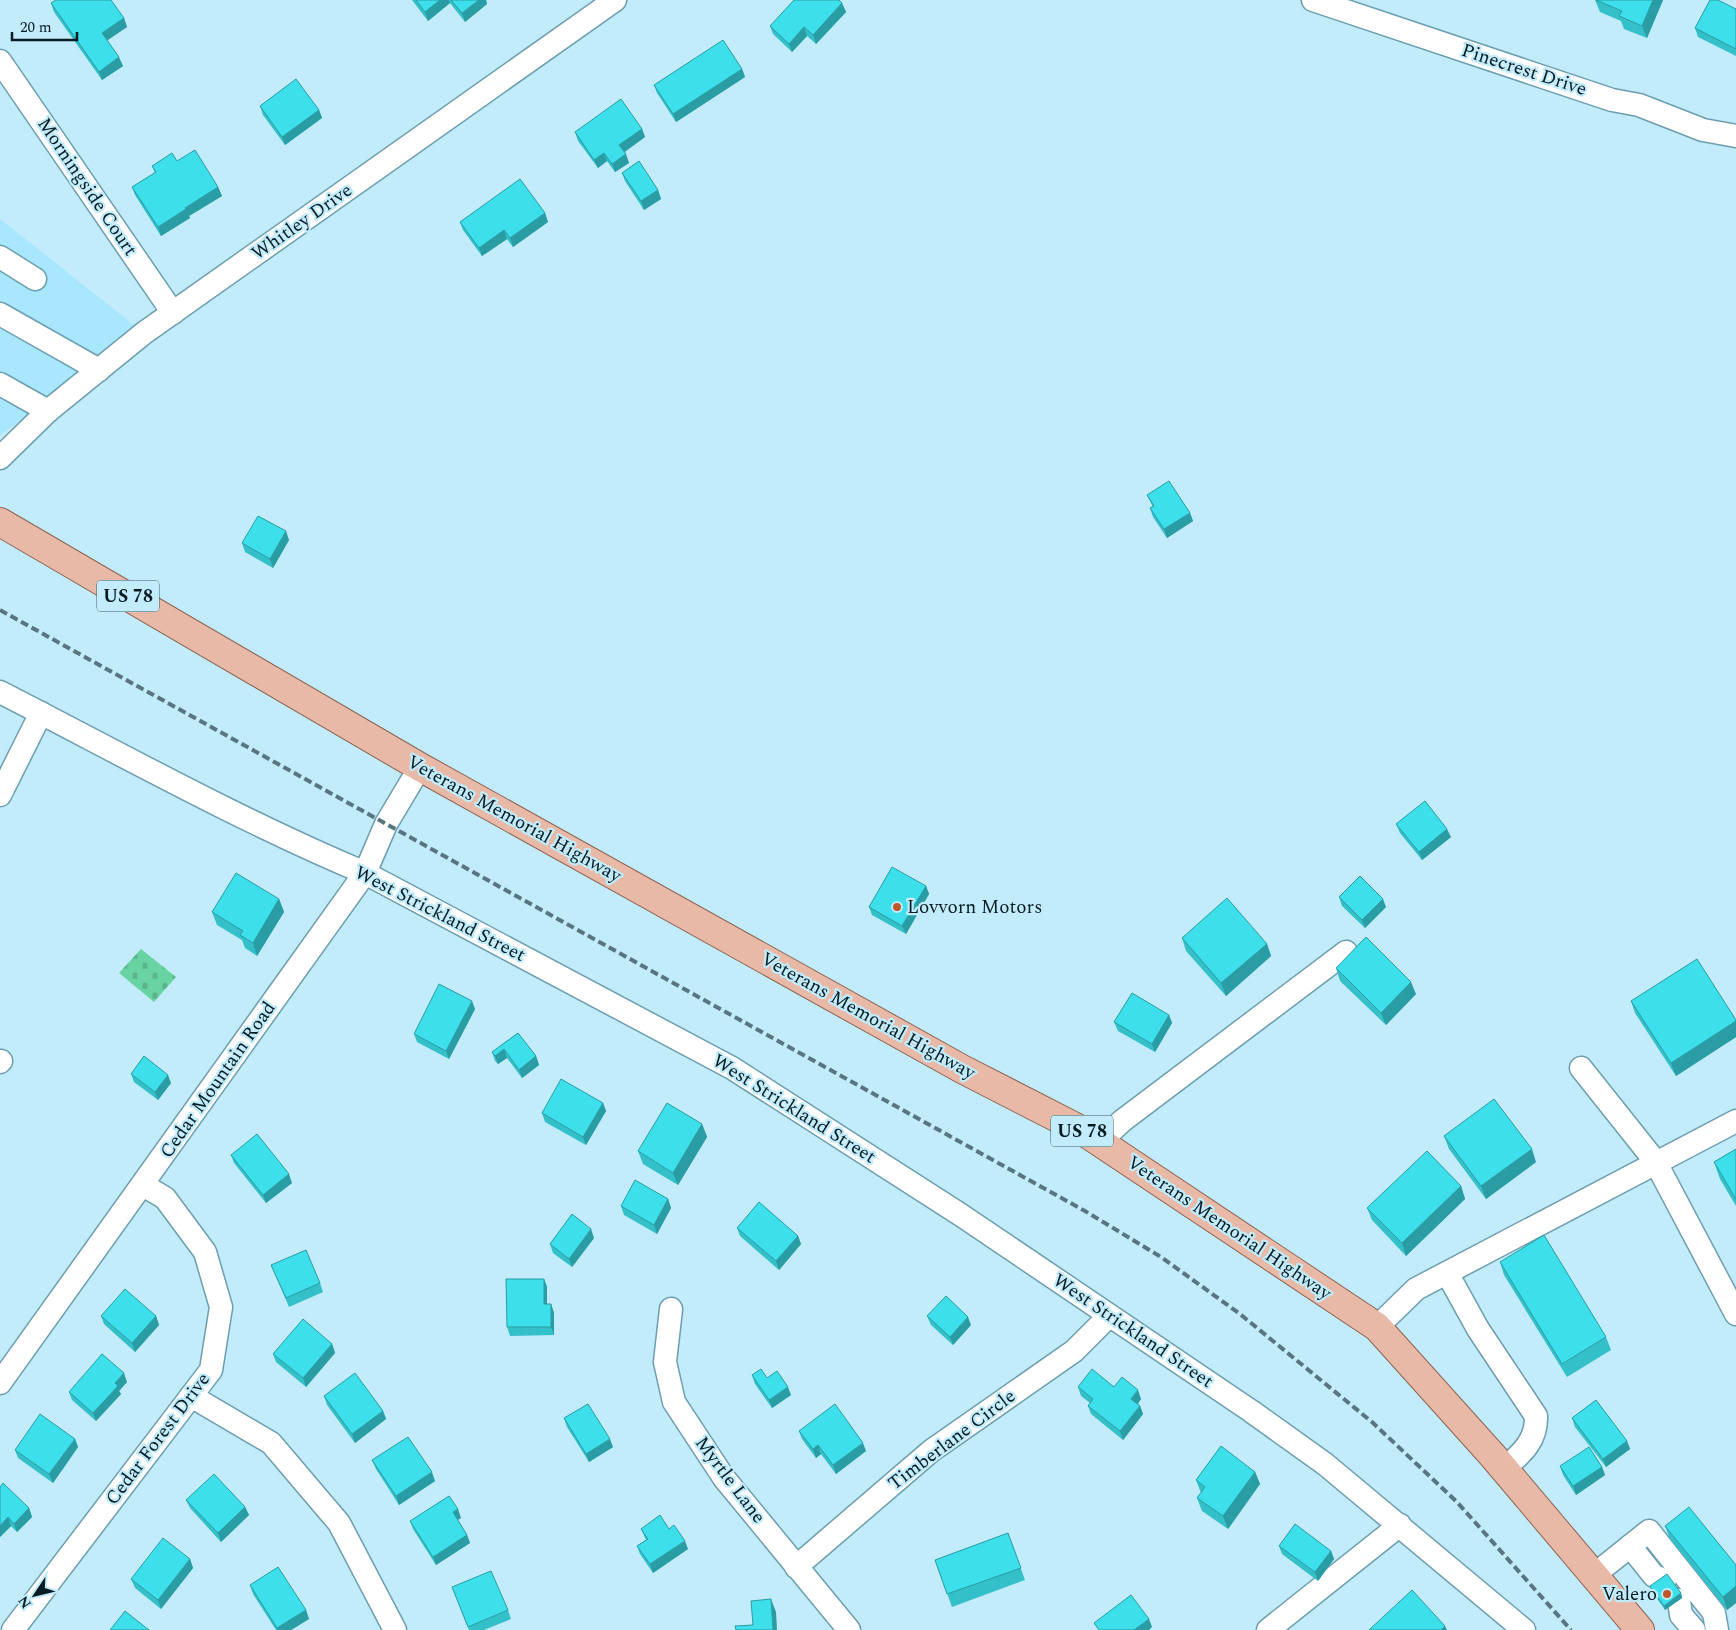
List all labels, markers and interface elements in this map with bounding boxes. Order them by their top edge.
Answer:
scale bar [12,10,78,42]
text: 20 m [20,16,52,39]
street label: Pinecrest Drive [1458,36,1590,104]
street label: Morningside Court [30,112,144,262]
street label: Whitley Drive [246,176,358,268]
road number: US 78 [97,580,159,612]
street label: Veterans Memorial Highway [401,748,627,891]
street label: West Strickland Street [350,858,531,970]
place label: Lovvorn Motors [907,893,1042,922]
marker: Lovvorn Motors [891,901,903,913]
street label: Veterans Memorial Highway [755,945,981,1088]
street label: Cedar Mountain Road [153,996,283,1164]
street label: West Strickland Street [706,1047,882,1171]
road number: US 78 [1051,1116,1113,1146]
street label: Veterans Memorial Highway [1121,1149,1338,1308]
street label: West Strickland Street [1047,1266,1219,1396]
street label: Cedar Forest Drive [98,1367,218,1511]
street label: Timberlane Circle [882,1382,1022,1498]
street label: Myrtle Lane [688,1430,772,1530]
north arrow [10,1570,60,1620]
place label: Valero [1602,1580,1657,1609]
marker: Valero [1661,1588,1673,1600]
text: N [13,1591,37,1613]

